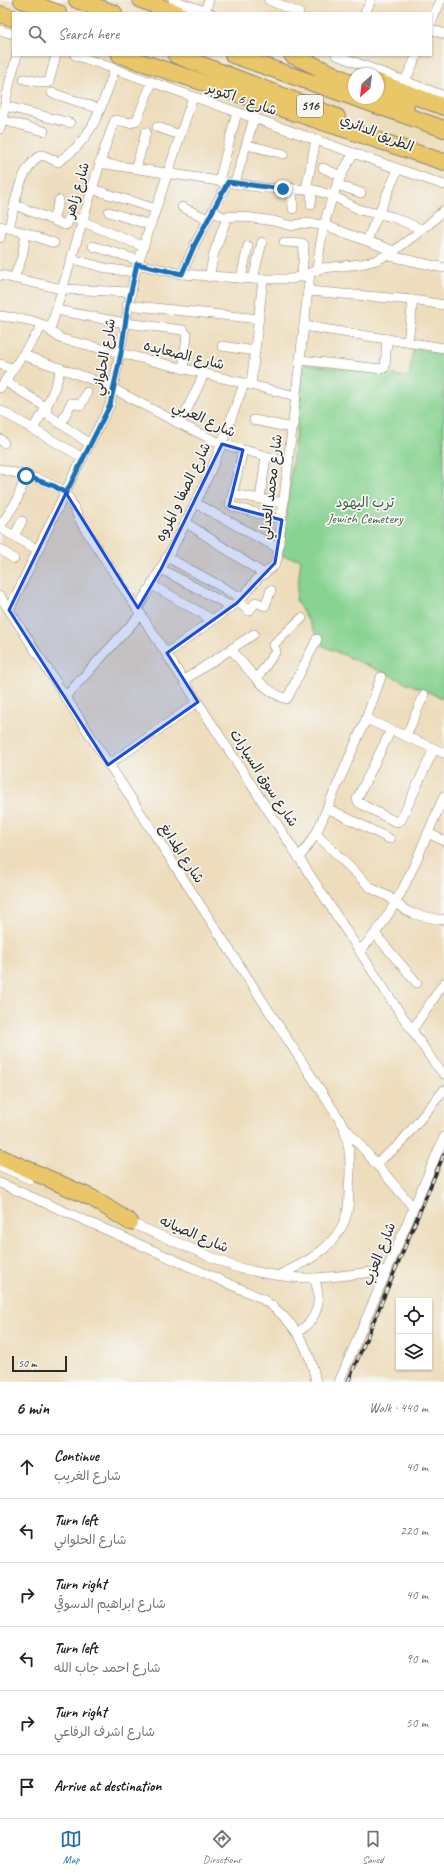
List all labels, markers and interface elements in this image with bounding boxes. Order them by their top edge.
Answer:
search box [12,12,432,56]
icon: search [26,23,48,45]
text: Search here [58,25,119,44]
north arrow [348,68,384,104]
street label: شارع 6 اكتوبر [203,79,279,120]
road number: 516 [297,95,323,117]
street label: الطريق الدائري [337,111,416,157]
street label: شارع زاهر [61,160,94,221]
route end [274,180,292,198]
street label: شارع الحلواني [89,317,123,398]
street label: شارع الصعايده [142,337,226,374]
street label: شارع العربي [168,397,238,445]
street label: شارع محمد العدلي [256,433,290,541]
street label: شارع الصفا و المروه [152,440,215,545]
route start [17,467,35,485]
park label: ترب اليهود Jewish Cemetery [326,494,404,527]
street label: شارع سوق السيارات [225,726,302,830]
street label: شارع المدابغ [155,820,208,887]
street label: شارع الصيانه [157,1212,231,1257]
street label: شارع العزب [359,1220,400,1288]
map controls [396,1298,432,1370]
button: locate [396,1298,432,1334]
button: layers [396,1334,432,1370]
scale bar [12,1354,67,1373]
text: 50 m [18,1356,37,1370]
text: 6 min [16,1398,49,1419]
text: Walk · 440 m [369,1400,428,1416]
text: Continue [54,1447,99,1466]
icon: ahead [16,1456,38,1478]
text: 40 m [406,1459,428,1475]
text: شارع الغريب [54,1468,121,1484]
text: Turn left [54,1511,97,1530]
icon: left [16,1520,38,1542]
text: 220 m [400,1523,428,1539]
text: شارع الحلواني [54,1532,127,1548]
text: Turn right [54,1575,107,1594]
icon: right [16,1584,38,1606]
text: 40 m [406,1587,428,1603]
text: شارع ابراهيم الدسوقي [54,1596,166,1612]
text: Turn left [54,1639,97,1658]
icon: left [16,1648,38,1670]
text: 90 m [406,1651,428,1667]
text: شارع احمد جاب الله [54,1660,160,1676]
text: Turn right [54,1703,107,1722]
icon: right [16,1712,38,1734]
text: 50 m [406,1715,428,1731]
text: شارع اشرف الرفاعي [54,1724,155,1740]
icon: arrive [16,1776,38,1798]
text: Arrive at destination [54,1777,161,1796]
tab: Map [60,1828,82,1866]
tab: Directions [203,1828,241,1866]
tab: Saved [362,1828,384,1866]

